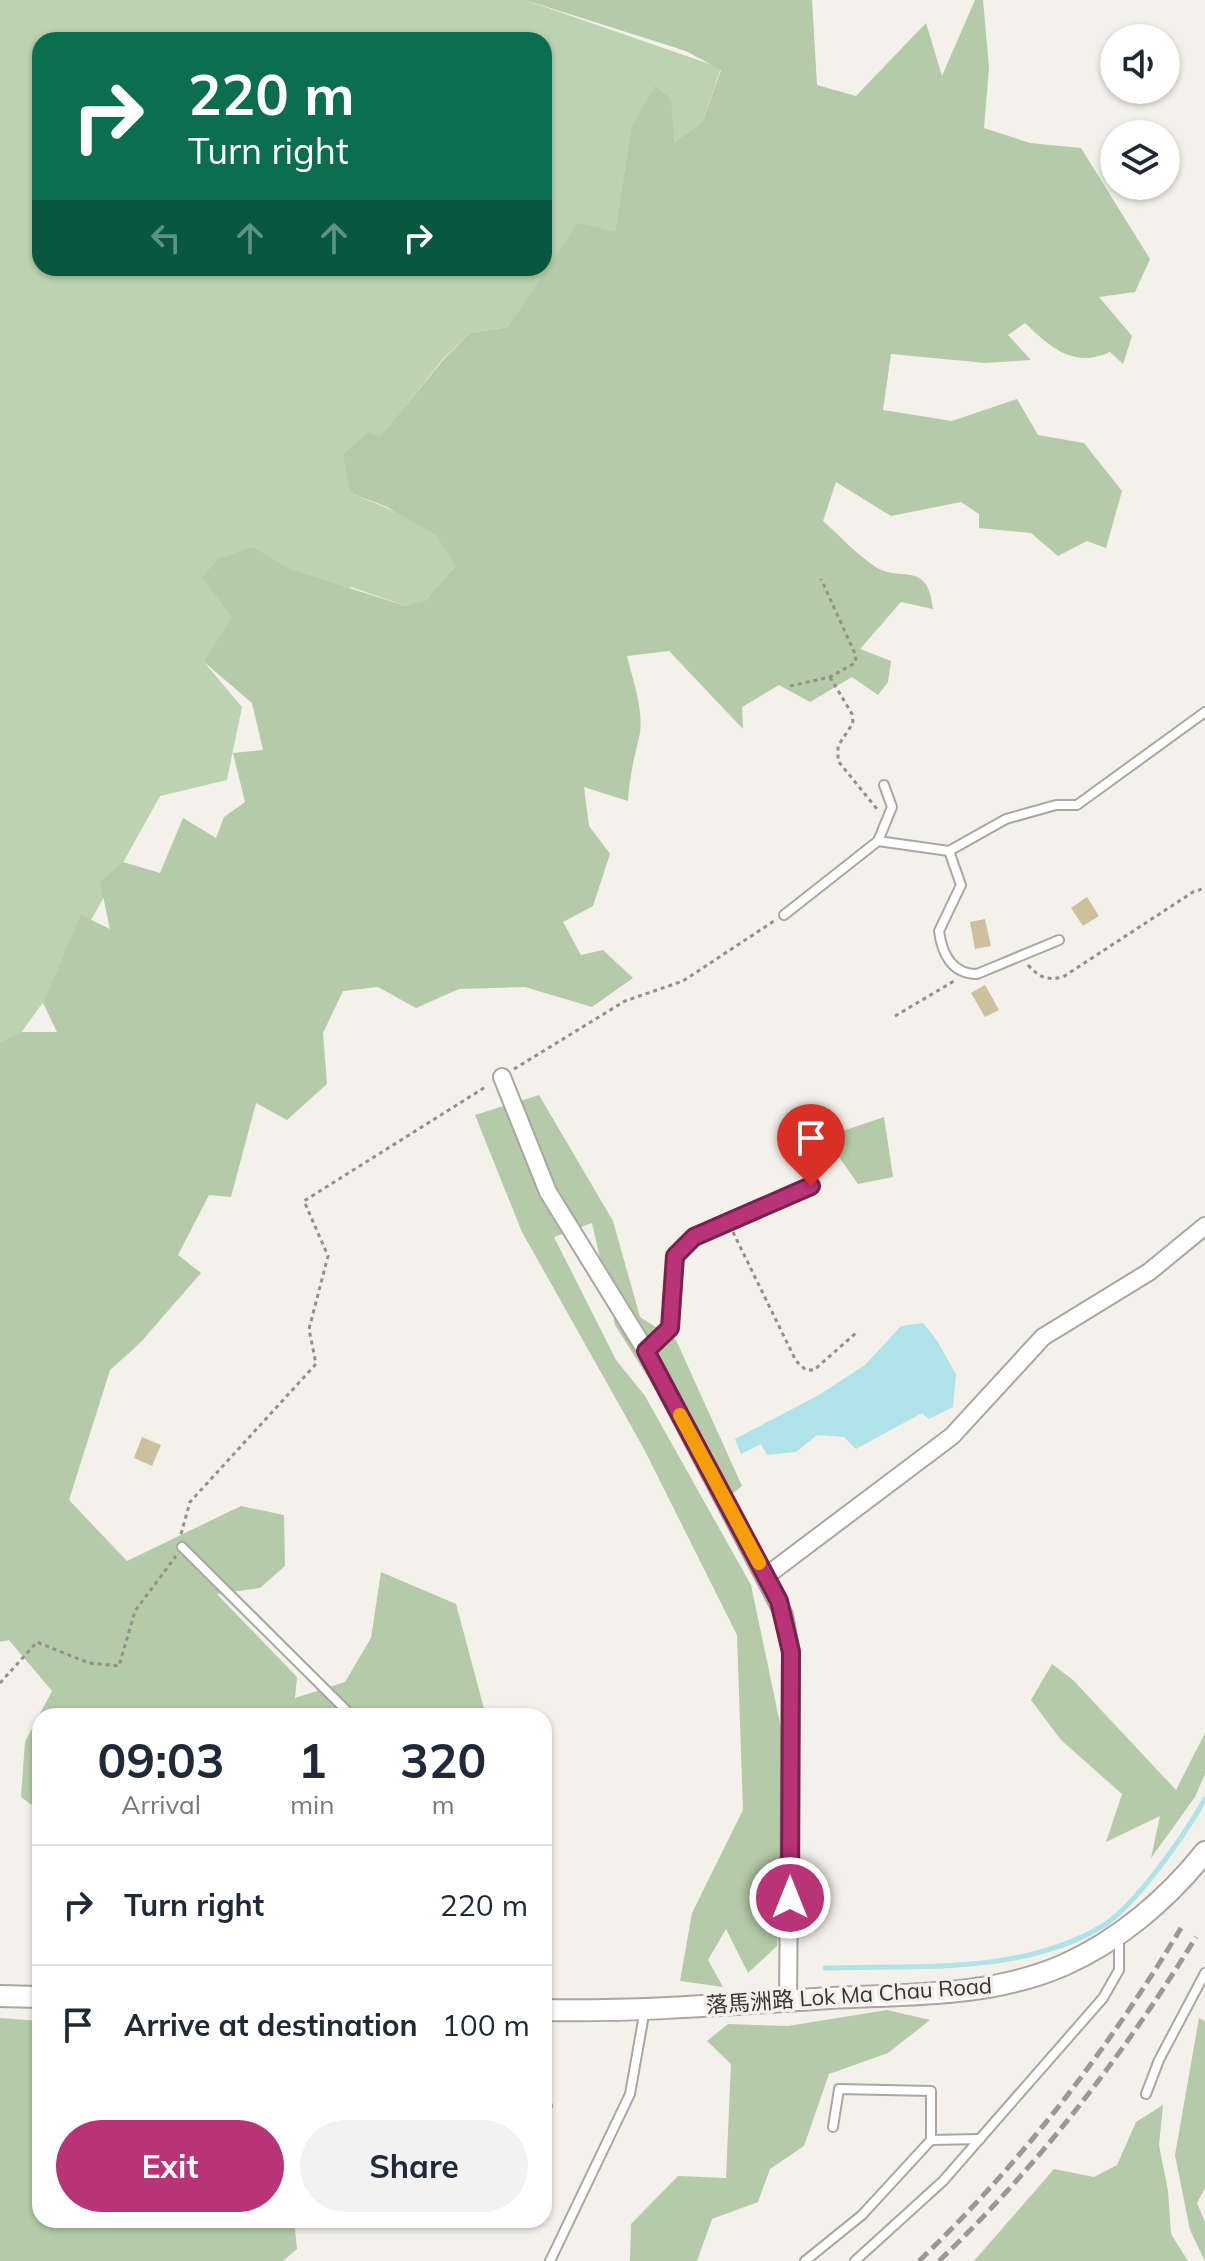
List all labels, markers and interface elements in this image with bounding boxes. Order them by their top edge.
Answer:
map controls [1100,24,1180,200]
button: sound [1100,24,1180,104]
text: 220 m [188,59,355,129]
icon: right [56,64,160,168]
button: layers [1100,120,1180,200]
text: Turn right [188,128,349,173]
icon: left [144,216,188,260]
icon: ahead [228,216,272,260]
icon: ahead [312,216,356,260]
icon: right [396,216,440,260]
pin [777,1104,845,1186]
icon: arrive [789,1116,833,1160]
text: 09:03 [98,1730,225,1790]
text: 1 [298,1730,327,1790]
text: 320 [400,1730,486,1790]
text: Arrival [121,1788,201,1821]
text: min [290,1788,334,1821]
text: m [432,1788,455,1821]
position arrow [748,1856,832,1940]
icon: right [56,1883,100,1927]
text: Turn right [124,1886,264,1924]
text: 220 m [440,1886,528,1924]
street label: 落馬洲路 Lok Ma Chau Road [705,1971,993,2019]
icon: arrive [56,2003,100,2047]
text: Arrive at destination [124,2006,418,2044]
text: 100 m [442,2006,530,2044]
button: Exit [56,2120,284,2212]
button: Share [300,2120,528,2212]

